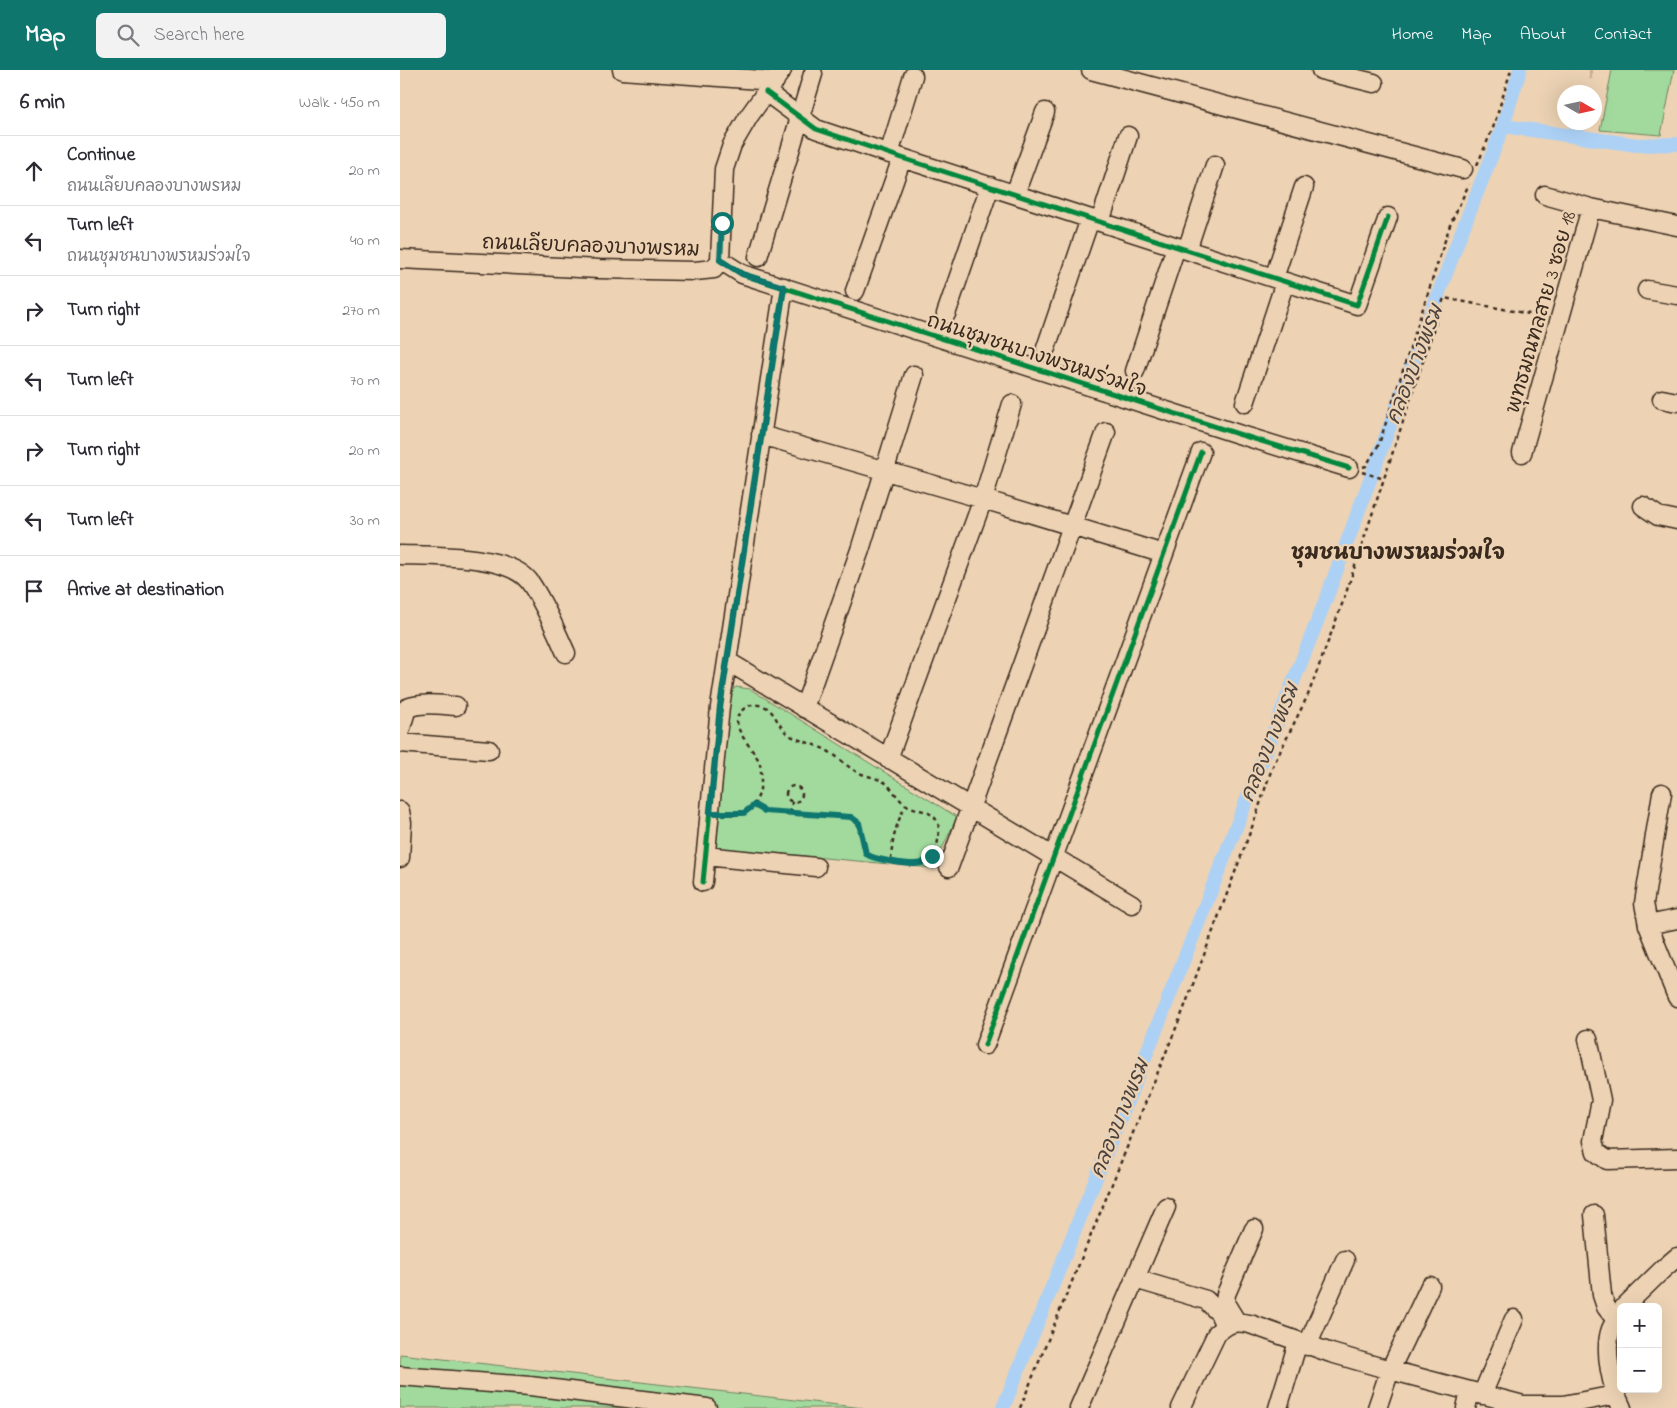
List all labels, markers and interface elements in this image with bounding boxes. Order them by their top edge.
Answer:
search box [96,13,446,58]
text: Map [25,18,66,53]
icon: search [114,21,142,49]
text: Search here [154,22,245,49]
text: Home [1392,22,1433,48]
text: Map [1461,22,1492,48]
text: About [1520,22,1566,48]
text: Contact [1594,22,1652,48]
north arrow [1557,85,1602,130]
text: 6 min [20,88,65,118]
text: Walk · 450 m [299,91,380,115]
text: Continue [67,142,135,169]
icon: ahead [20,157,48,185]
text: 20 m [349,159,380,183]
text: ถนนเลียบคลองบางพรหม [67,175,241,199]
street label: พุทธมณฑลสาย 3 ซอย 18 [1500,208,1585,417]
text: Turn left [67,212,134,239]
route start [711,212,734,235]
icon: left [20,227,48,255]
text: 40 m [350,229,380,253]
street label: ถนนเลียบคลองบางพรหม [481,229,700,266]
text: ถนนชุมชนบางพรหมร่วมใจ [67,245,250,269]
icon: right [20,297,48,325]
text: Turn right [67,297,140,324]
text: 270 m [342,299,380,323]
water label: คลองบางพรม [1379,299,1453,429]
street label: ถนนชุมชนบางพรหมร่วมใจ [923,306,1150,406]
icon: left [20,367,48,395]
text: Turn left [67,367,134,394]
text: 70 m [350,369,380,393]
icon: right [20,437,48,465]
text: Turn right [67,437,140,464]
text: 20 m [349,439,380,463]
icon: left [20,507,48,535]
text: Turn left [67,507,134,534]
text: 30 m [350,509,380,533]
district label: ชุมชนบางพรหมร่วมใจ [1291,537,1505,569]
icon: arrive [20,577,48,605]
text: Arrive at destination [67,577,224,604]
water label: คลองบางพรม [1233,677,1309,807]
route end [921,845,944,868]
water label: คลองบางพรม [1083,1053,1159,1183]
map controls [1617,1303,1662,1393]
button: + [1617,1303,1662,1348]
button: − [1617,1348,1662,1393]

